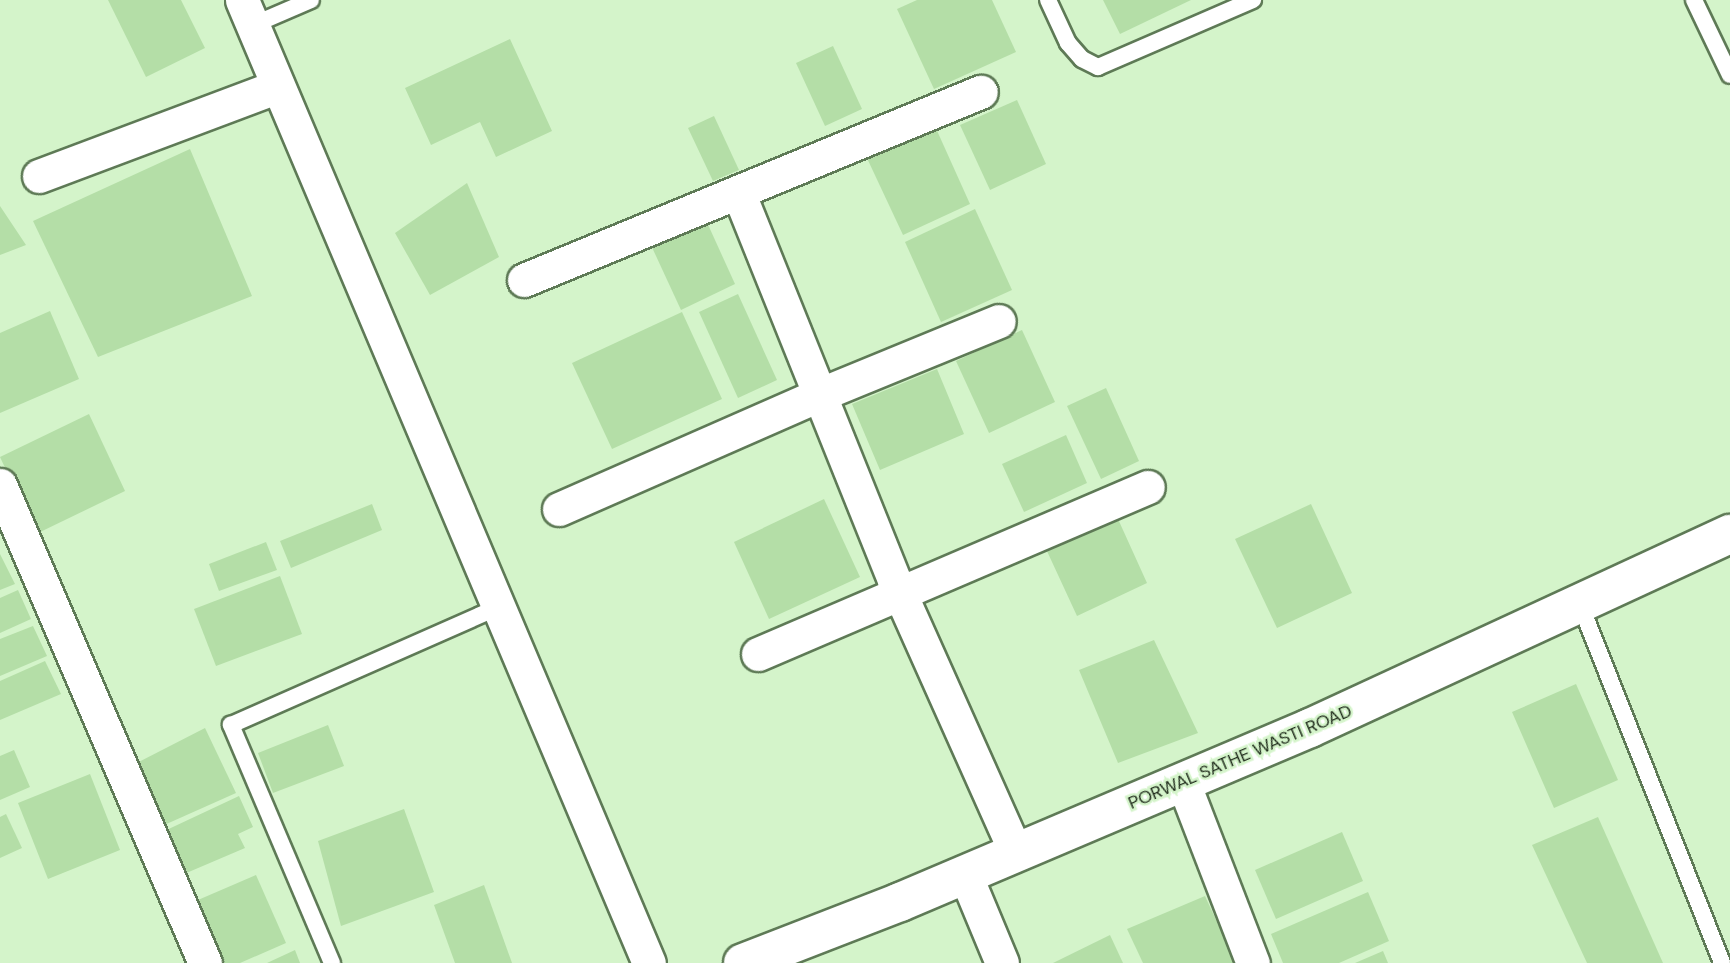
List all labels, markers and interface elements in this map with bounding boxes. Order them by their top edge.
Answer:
street label: PORWAL SATHE WASTI ROAD [1125,700,1355,814]

